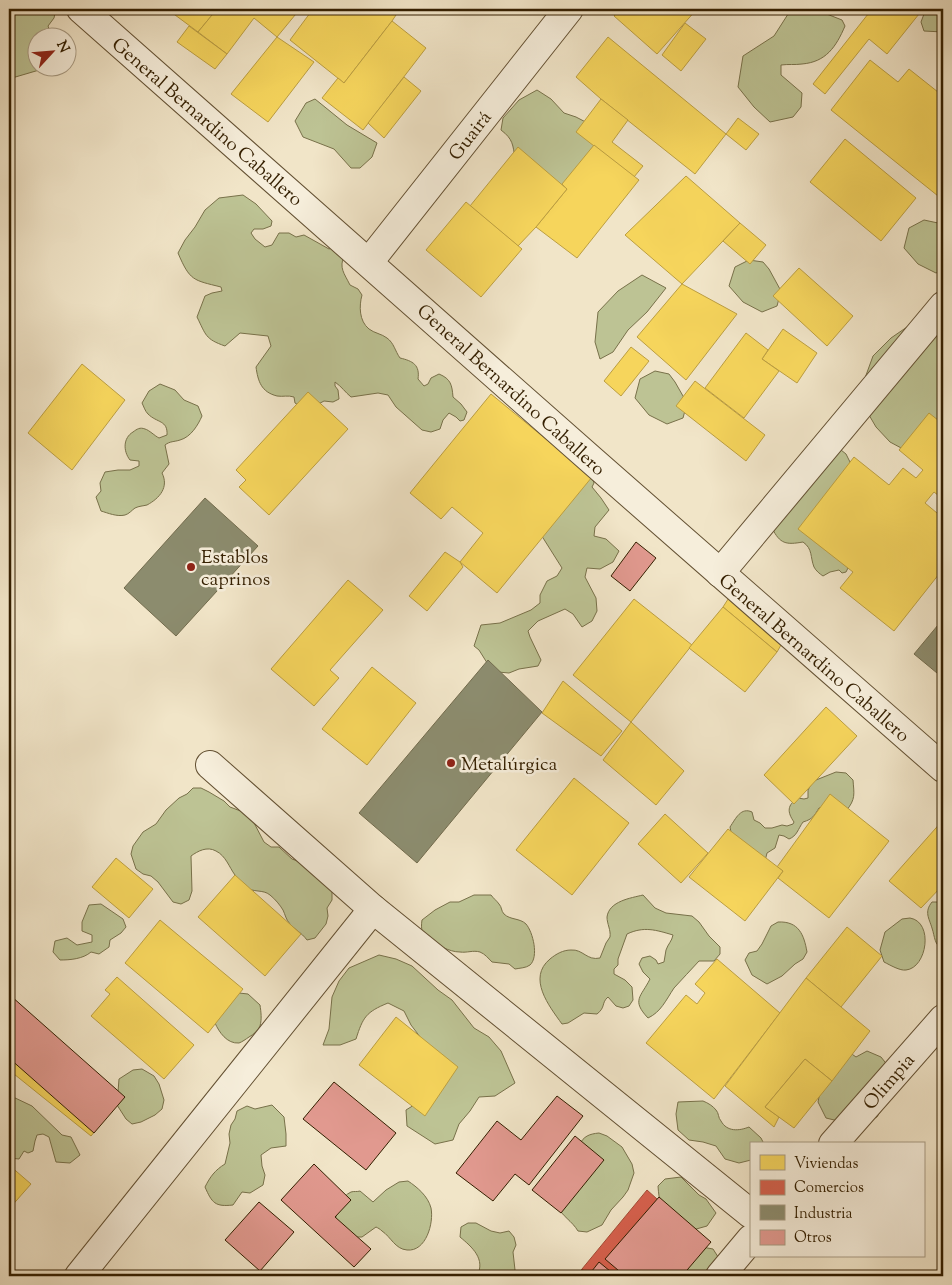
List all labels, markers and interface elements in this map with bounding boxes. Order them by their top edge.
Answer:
north arrow [28,28,78,78]
street label: General Bernardino Caballero [105,32,308,214]
text: N [50,38,73,57]
street label: Guairá [443,106,499,167]
street label: General Bernardino Caballero [410,299,611,483]
place label: Establos caprinos [201,545,270,594]
marker: Establos caprinos [185,561,197,573]
street label: General Bernardino Caballero [712,568,915,750]
place label: Metalúrgica [461,752,558,779]
marker: Metalúrgica [445,757,457,769]
street label: Olimpia [858,1048,922,1117]
legend [750,1142,924,1258]
text: Viviendas [794,1154,859,1175]
text: Comercios [794,1178,864,1199]
text: Industria [794,1204,853,1225]
text: Otros [794,1228,832,1249]

